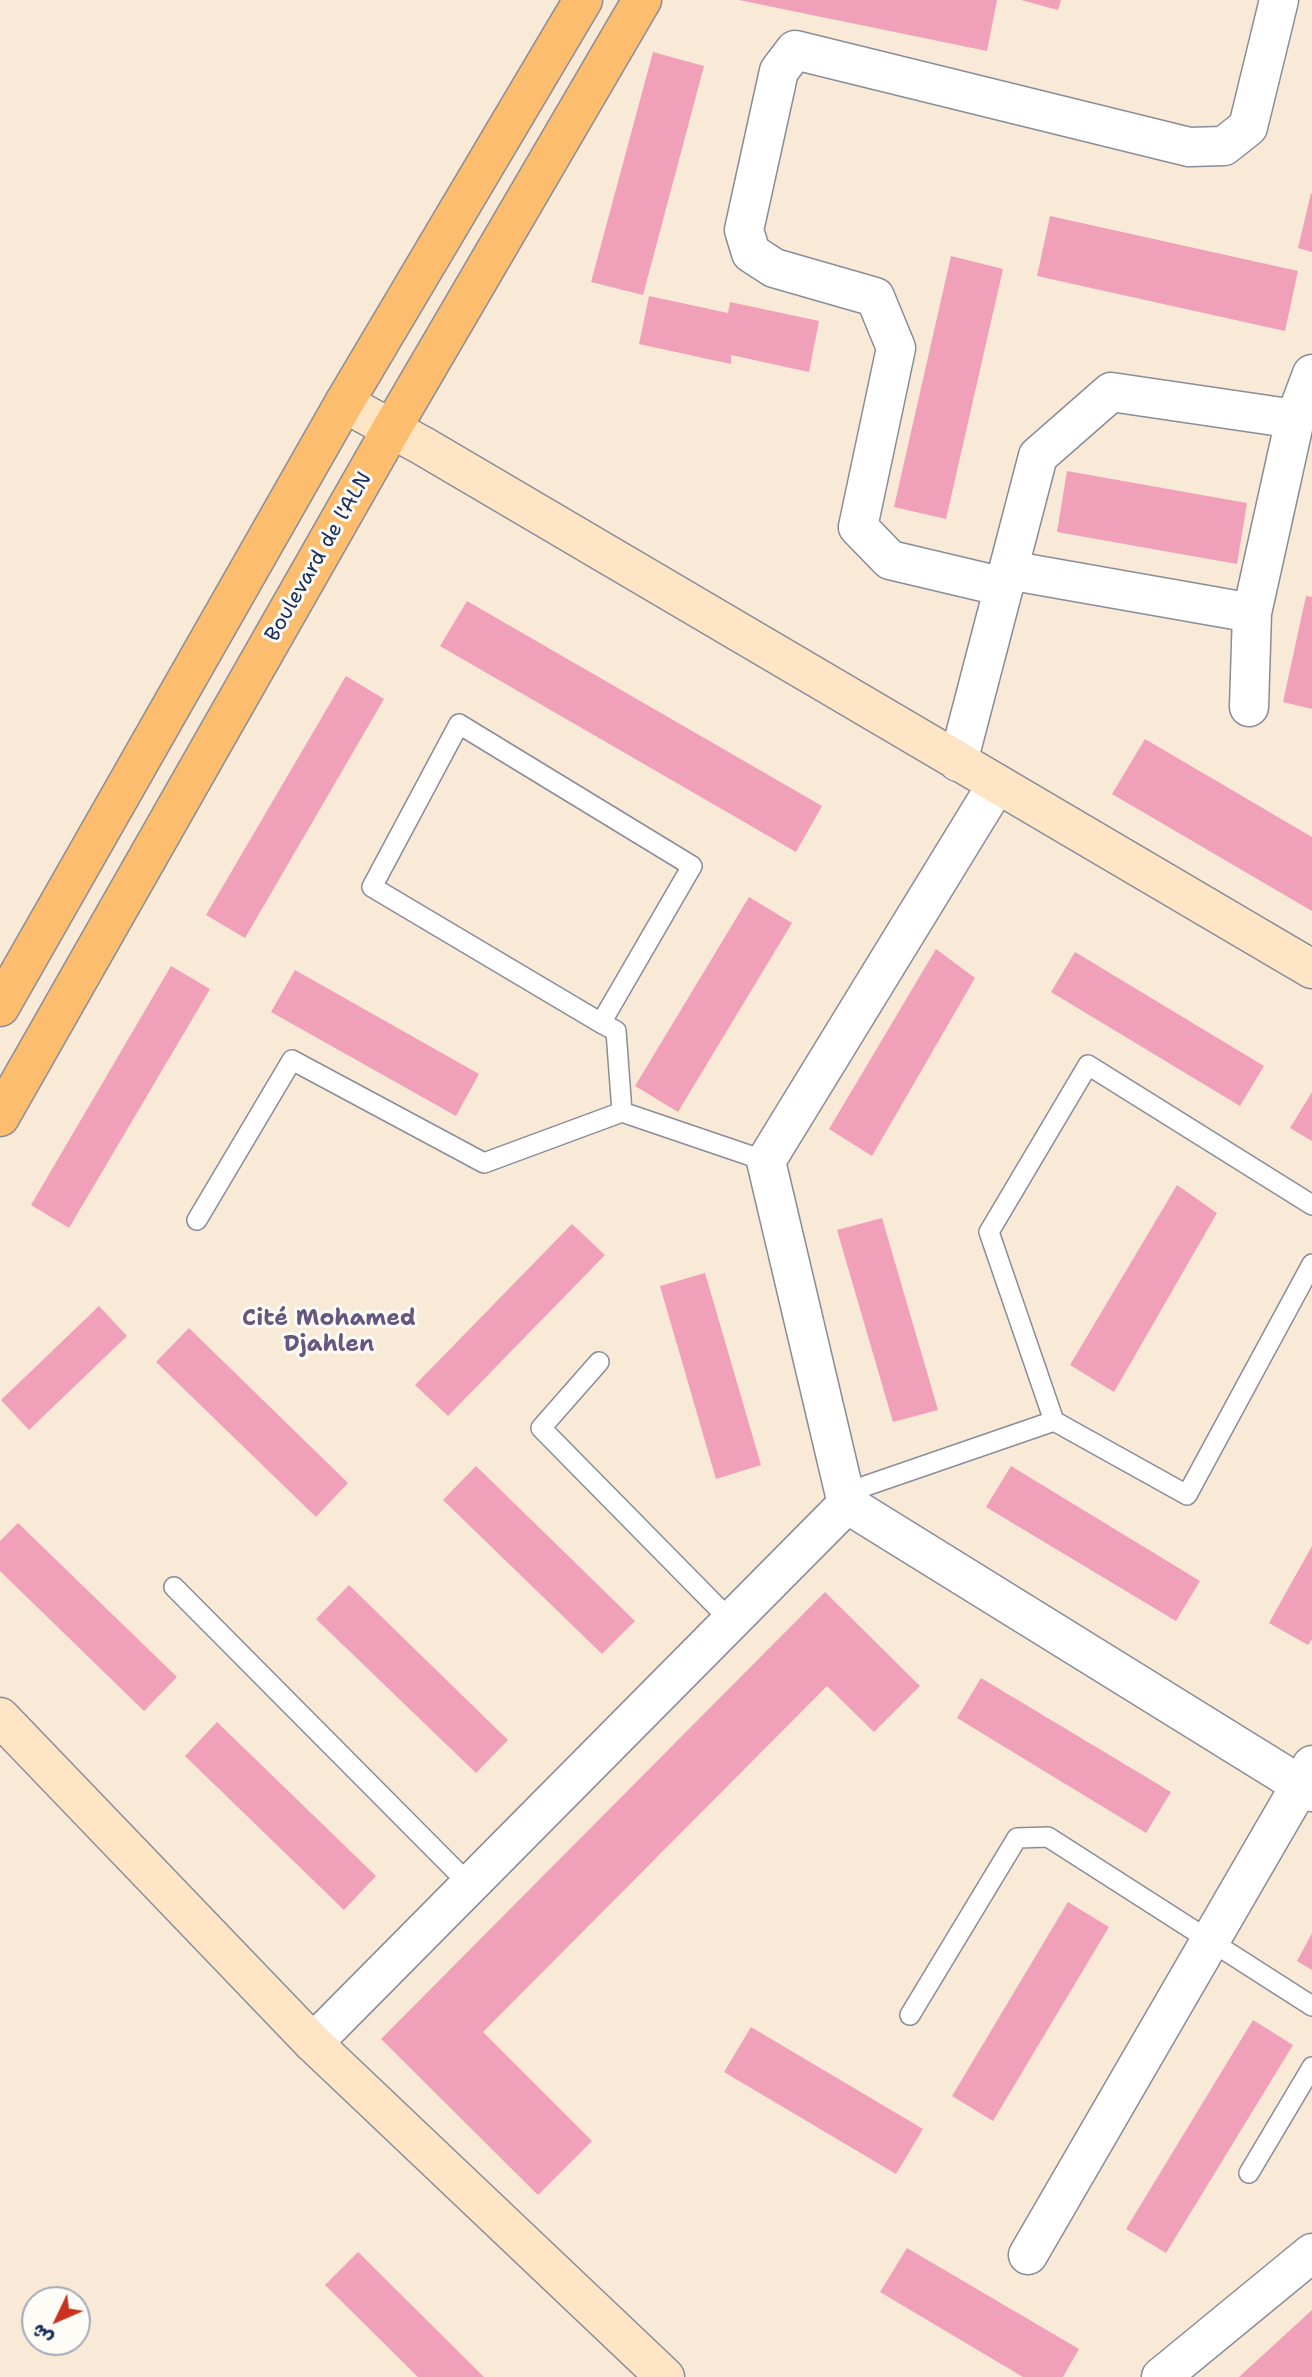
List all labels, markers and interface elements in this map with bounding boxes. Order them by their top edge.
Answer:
street label: Boulevard de l'ALN [260,468,378,646]
district label: Cité Mohamed Djahlen [242,1305,416,1359]
north arrow [21,2286,91,2356]
text: ش [26,2318,58,2351]

